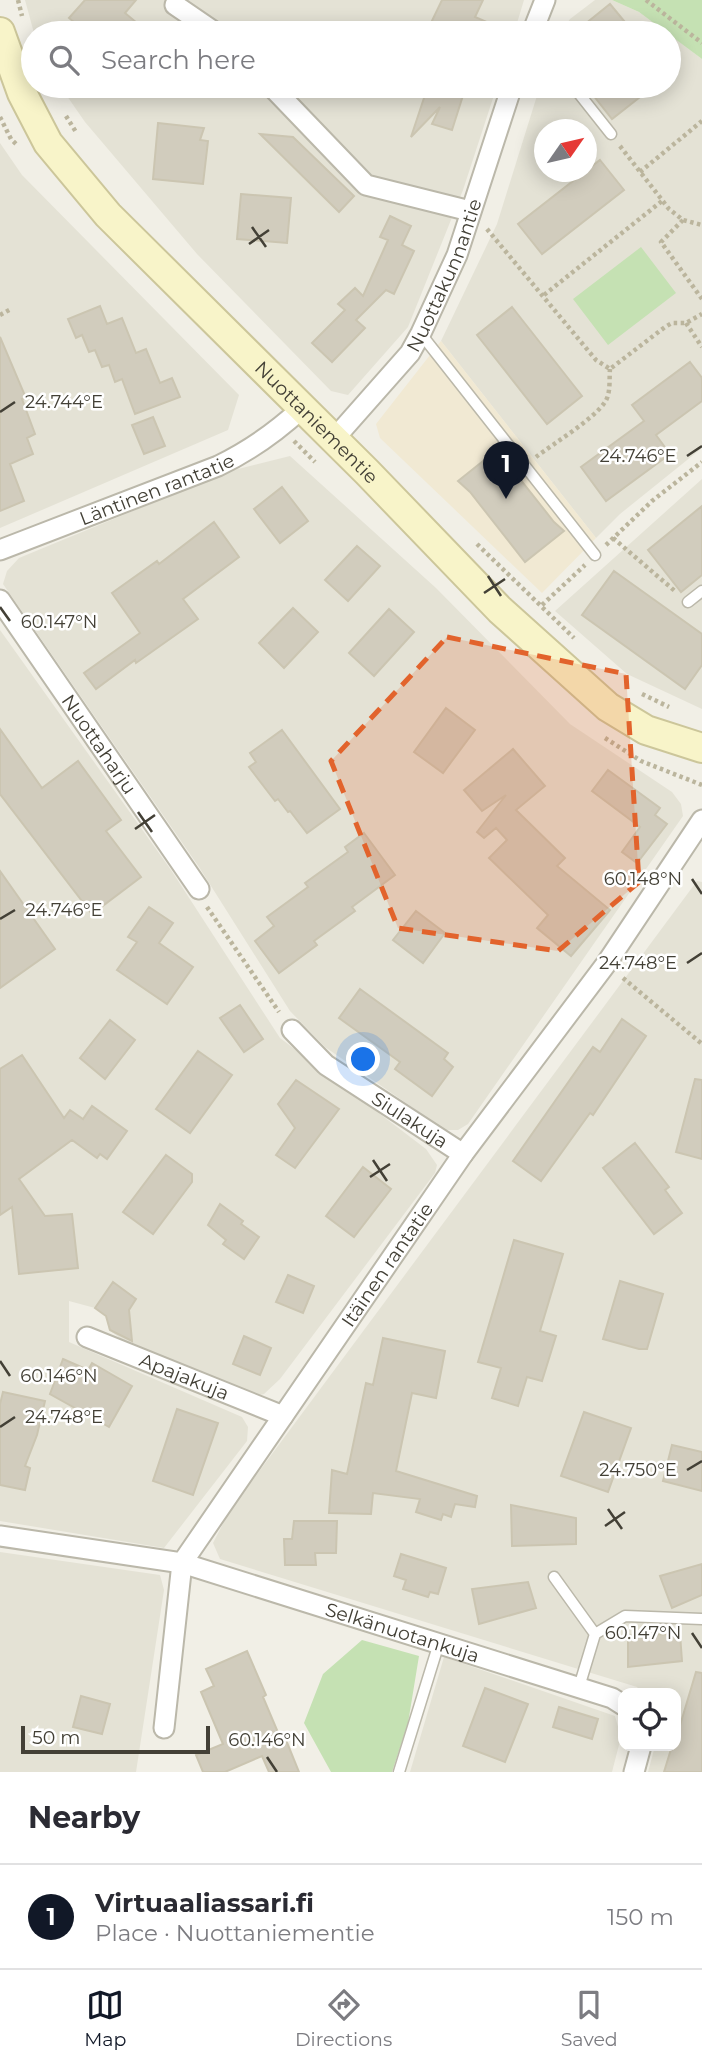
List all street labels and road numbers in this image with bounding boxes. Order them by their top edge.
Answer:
street label: Nuottakunnantie [402,196,487,356]
street label: Nuottaniementie [250,356,383,489]
street label: Läntinen rantatie [76,449,238,530]
street label: Nuottaharju [57,690,141,799]
street label: Siulakuja [367,1087,452,1153]
street label: Itäinen rantatie [337,1198,438,1331]
street label: Apajakuja [136,1348,232,1405]
street label: Selkänuotankuja [322,1598,482,1668]

